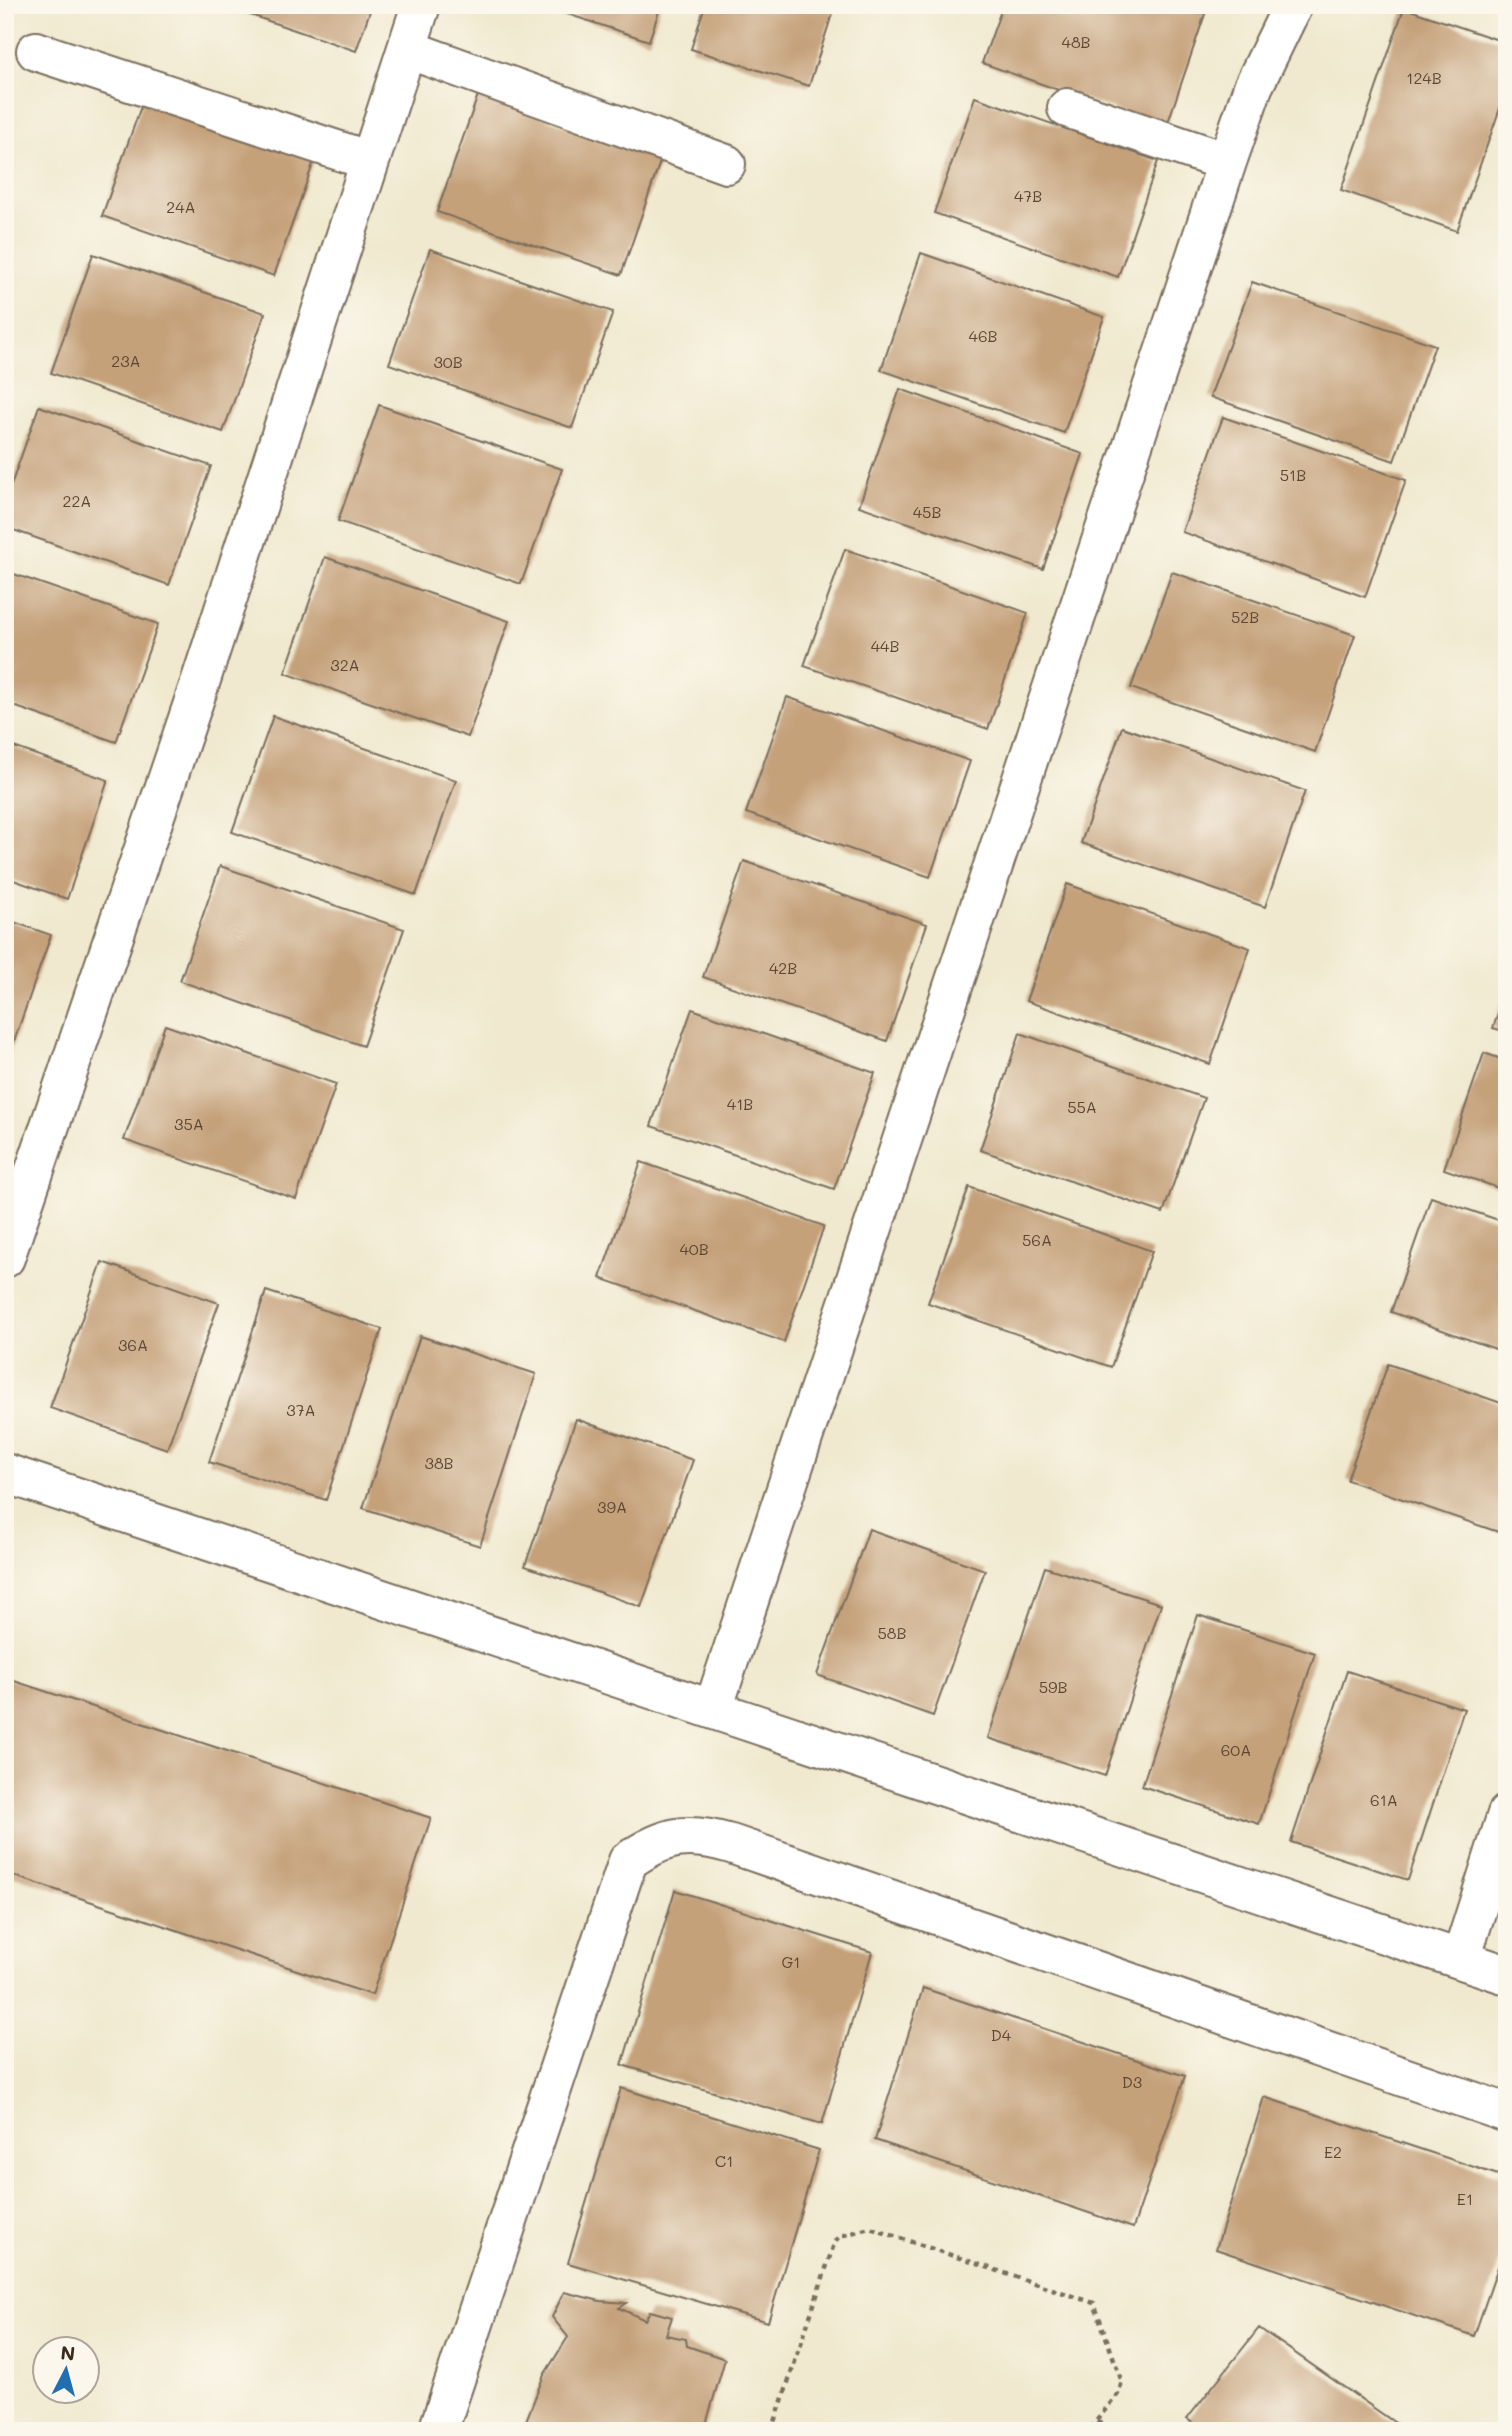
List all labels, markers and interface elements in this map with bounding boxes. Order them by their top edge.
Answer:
house number: 48B [1061,31,1091,52]
house number: 124B [1406,67,1442,88]
house number: 47B [1014,185,1042,206]
house number: 24A [166,196,196,217]
house number: 46B [969,325,998,346]
house number: 23A [111,350,141,371]
house number: 30B [433,351,463,372]
house number: 51B [1280,464,1306,485]
house number: 22A [63,490,91,511]
house number: 45B [913,501,941,522]
house number: 52B [1231,606,1259,627]
house number: 44B [871,635,899,656]
house number: 32A [330,654,360,675]
house number: 42B [769,957,797,978]
house number: 41B [727,1093,753,1114]
house number: 55A [1067,1096,1097,1117]
house number: 35A [174,1113,204,1134]
house number: 56A [1022,1229,1052,1250]
house number: 40B [679,1238,709,1259]
house number: 36A [118,1334,148,1355]
house number: 37A [286,1399,316,1420]
house number: 38B [425,1452,454,1473]
house number: 39A [597,1496,627,1517]
house number: 58B [878,1622,907,1643]
house number: 59B [1039,1676,1067,1697]
house number: 60A [1221,1739,1251,1760]
house number: 61A [1370,1789,1398,1810]
house number: G1 [781,1951,801,1972]
house number: D4 [991,2024,1012,2045]
house number: D3 [1122,2071,1142,2092]
house number: E2 [1324,2141,1342,2162]
house number: C1 [715,2150,733,2171]
house number: E1 [1457,2188,1473,2209]
north arrow [32,2334,102,2404]
text: N [59,2339,76,2366]

